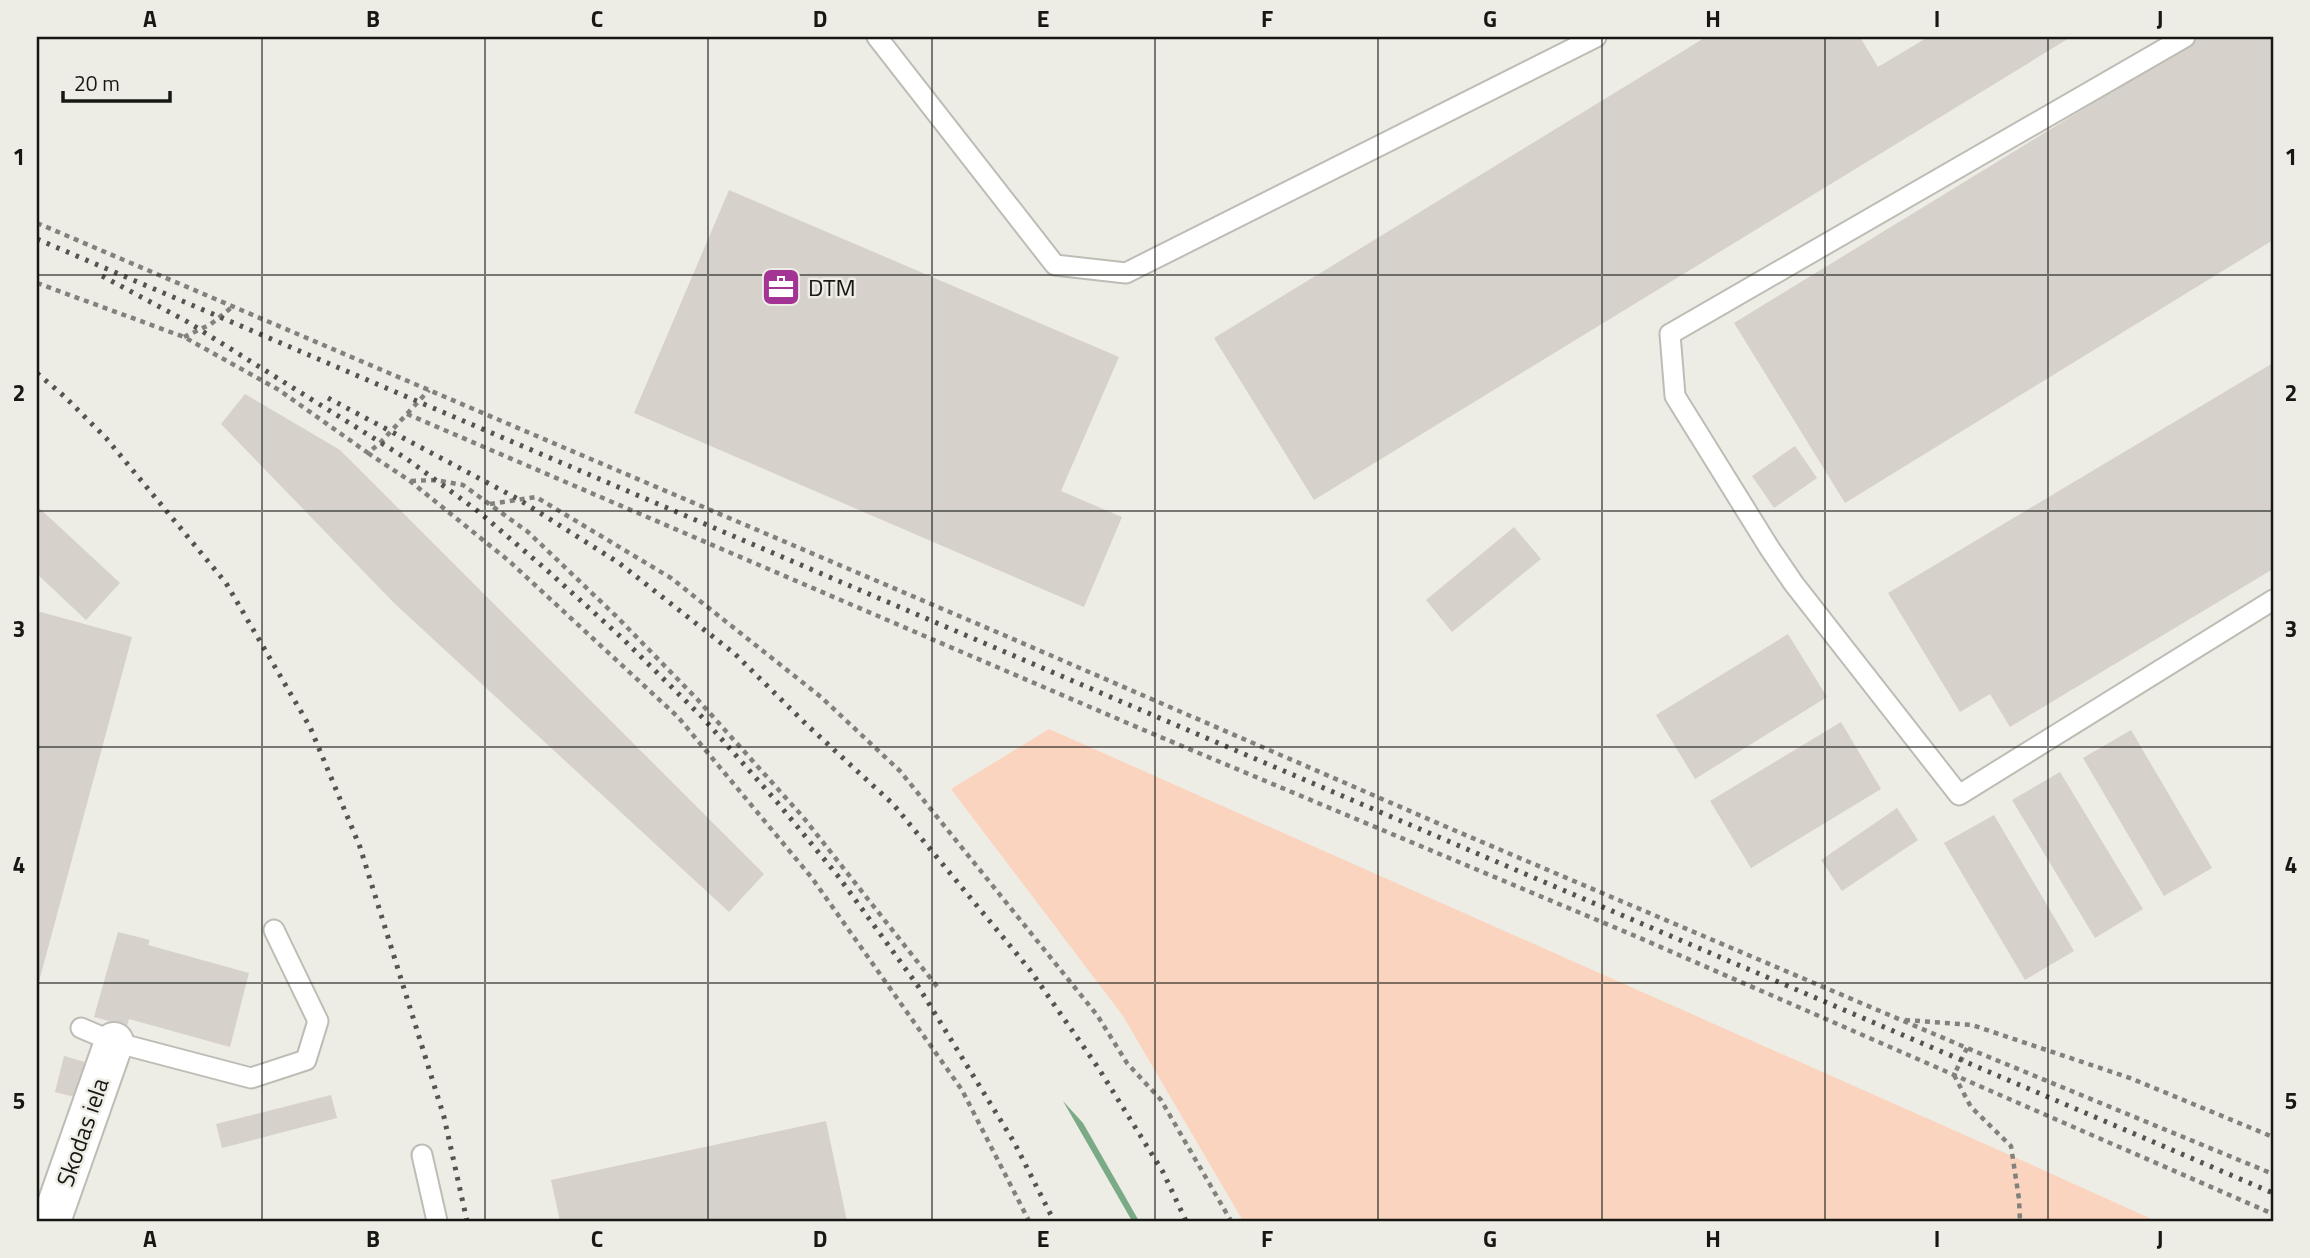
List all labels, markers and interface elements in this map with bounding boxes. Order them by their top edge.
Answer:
text: A [143,1,157,36]
text: B [366,1,380,36]
text: C [591,1,603,36]
text: D [813,1,827,36]
text: E [1037,1,1049,36]
text: F [1261,1,1273,36]
text: G [1483,1,1497,36]
text: H [1705,1,1721,36]
text: I [1934,1,1940,36]
text: J [2157,1,2163,36]
scale bar [63,60,170,104]
text: 20 m [74,67,120,99]
text: 1 [13,139,25,174]
text: 1 [2285,139,2297,174]
office icon: DTM [760,266,802,308]
place label: DTM [808,269,856,305]
text: 2 [13,375,25,410]
text: 2 [2285,375,2297,410]
text: 3 [13,611,25,646]
text: 3 [2285,611,2297,646]
text: 4 [13,847,25,882]
text: 4 [2285,847,2297,882]
street label: Skodas iela [47,1073,117,1191]
text: 5 [13,1083,25,1118]
text: 5 [2285,1083,2297,1118]
text: A [143,1221,157,1256]
text: B [366,1221,380,1256]
text: C [591,1221,603,1256]
text: D [813,1221,827,1256]
text: E [1037,1221,1049,1256]
text: F [1261,1221,1273,1256]
text: G [1483,1221,1497,1256]
text: H [1705,1221,1721,1256]
text: I [1934,1221,1940,1256]
text: J [2157,1221,2163,1256]

